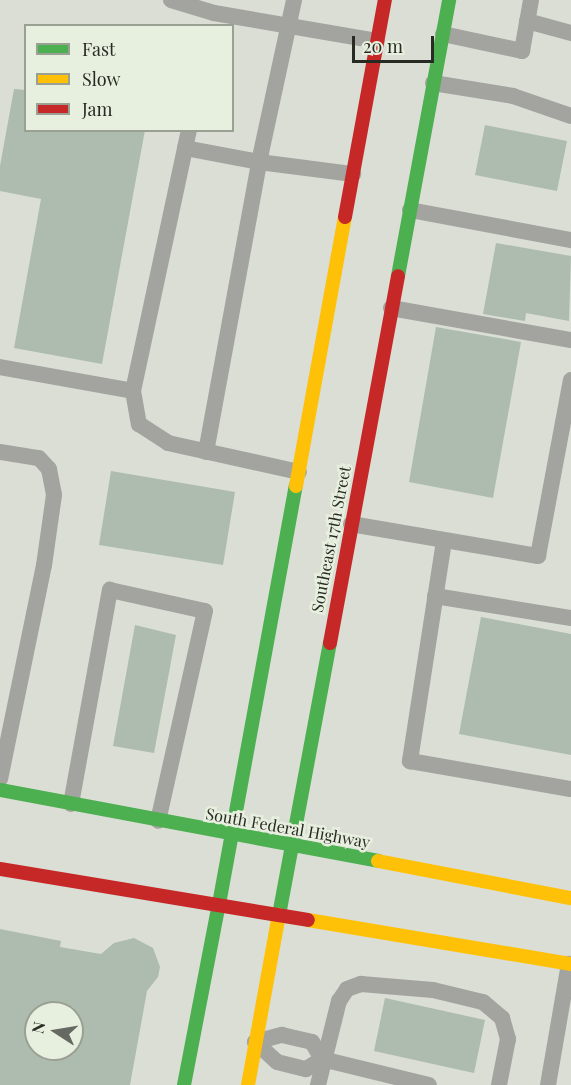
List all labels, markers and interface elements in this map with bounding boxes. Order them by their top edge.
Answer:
legend [24,24,234,132]
scale bar [355,24,438,62]
text: 20 m [363,34,403,58]
text: Fast [82,37,115,61]
text: Slow [82,67,120,91]
text: Jam [82,97,112,121]
street label: Southeast 17th Street [307,464,355,614]
street label: South Federal Highway [204,804,372,852]
north arrow [24,1001,84,1061]
text: N [26,1020,49,1035]

